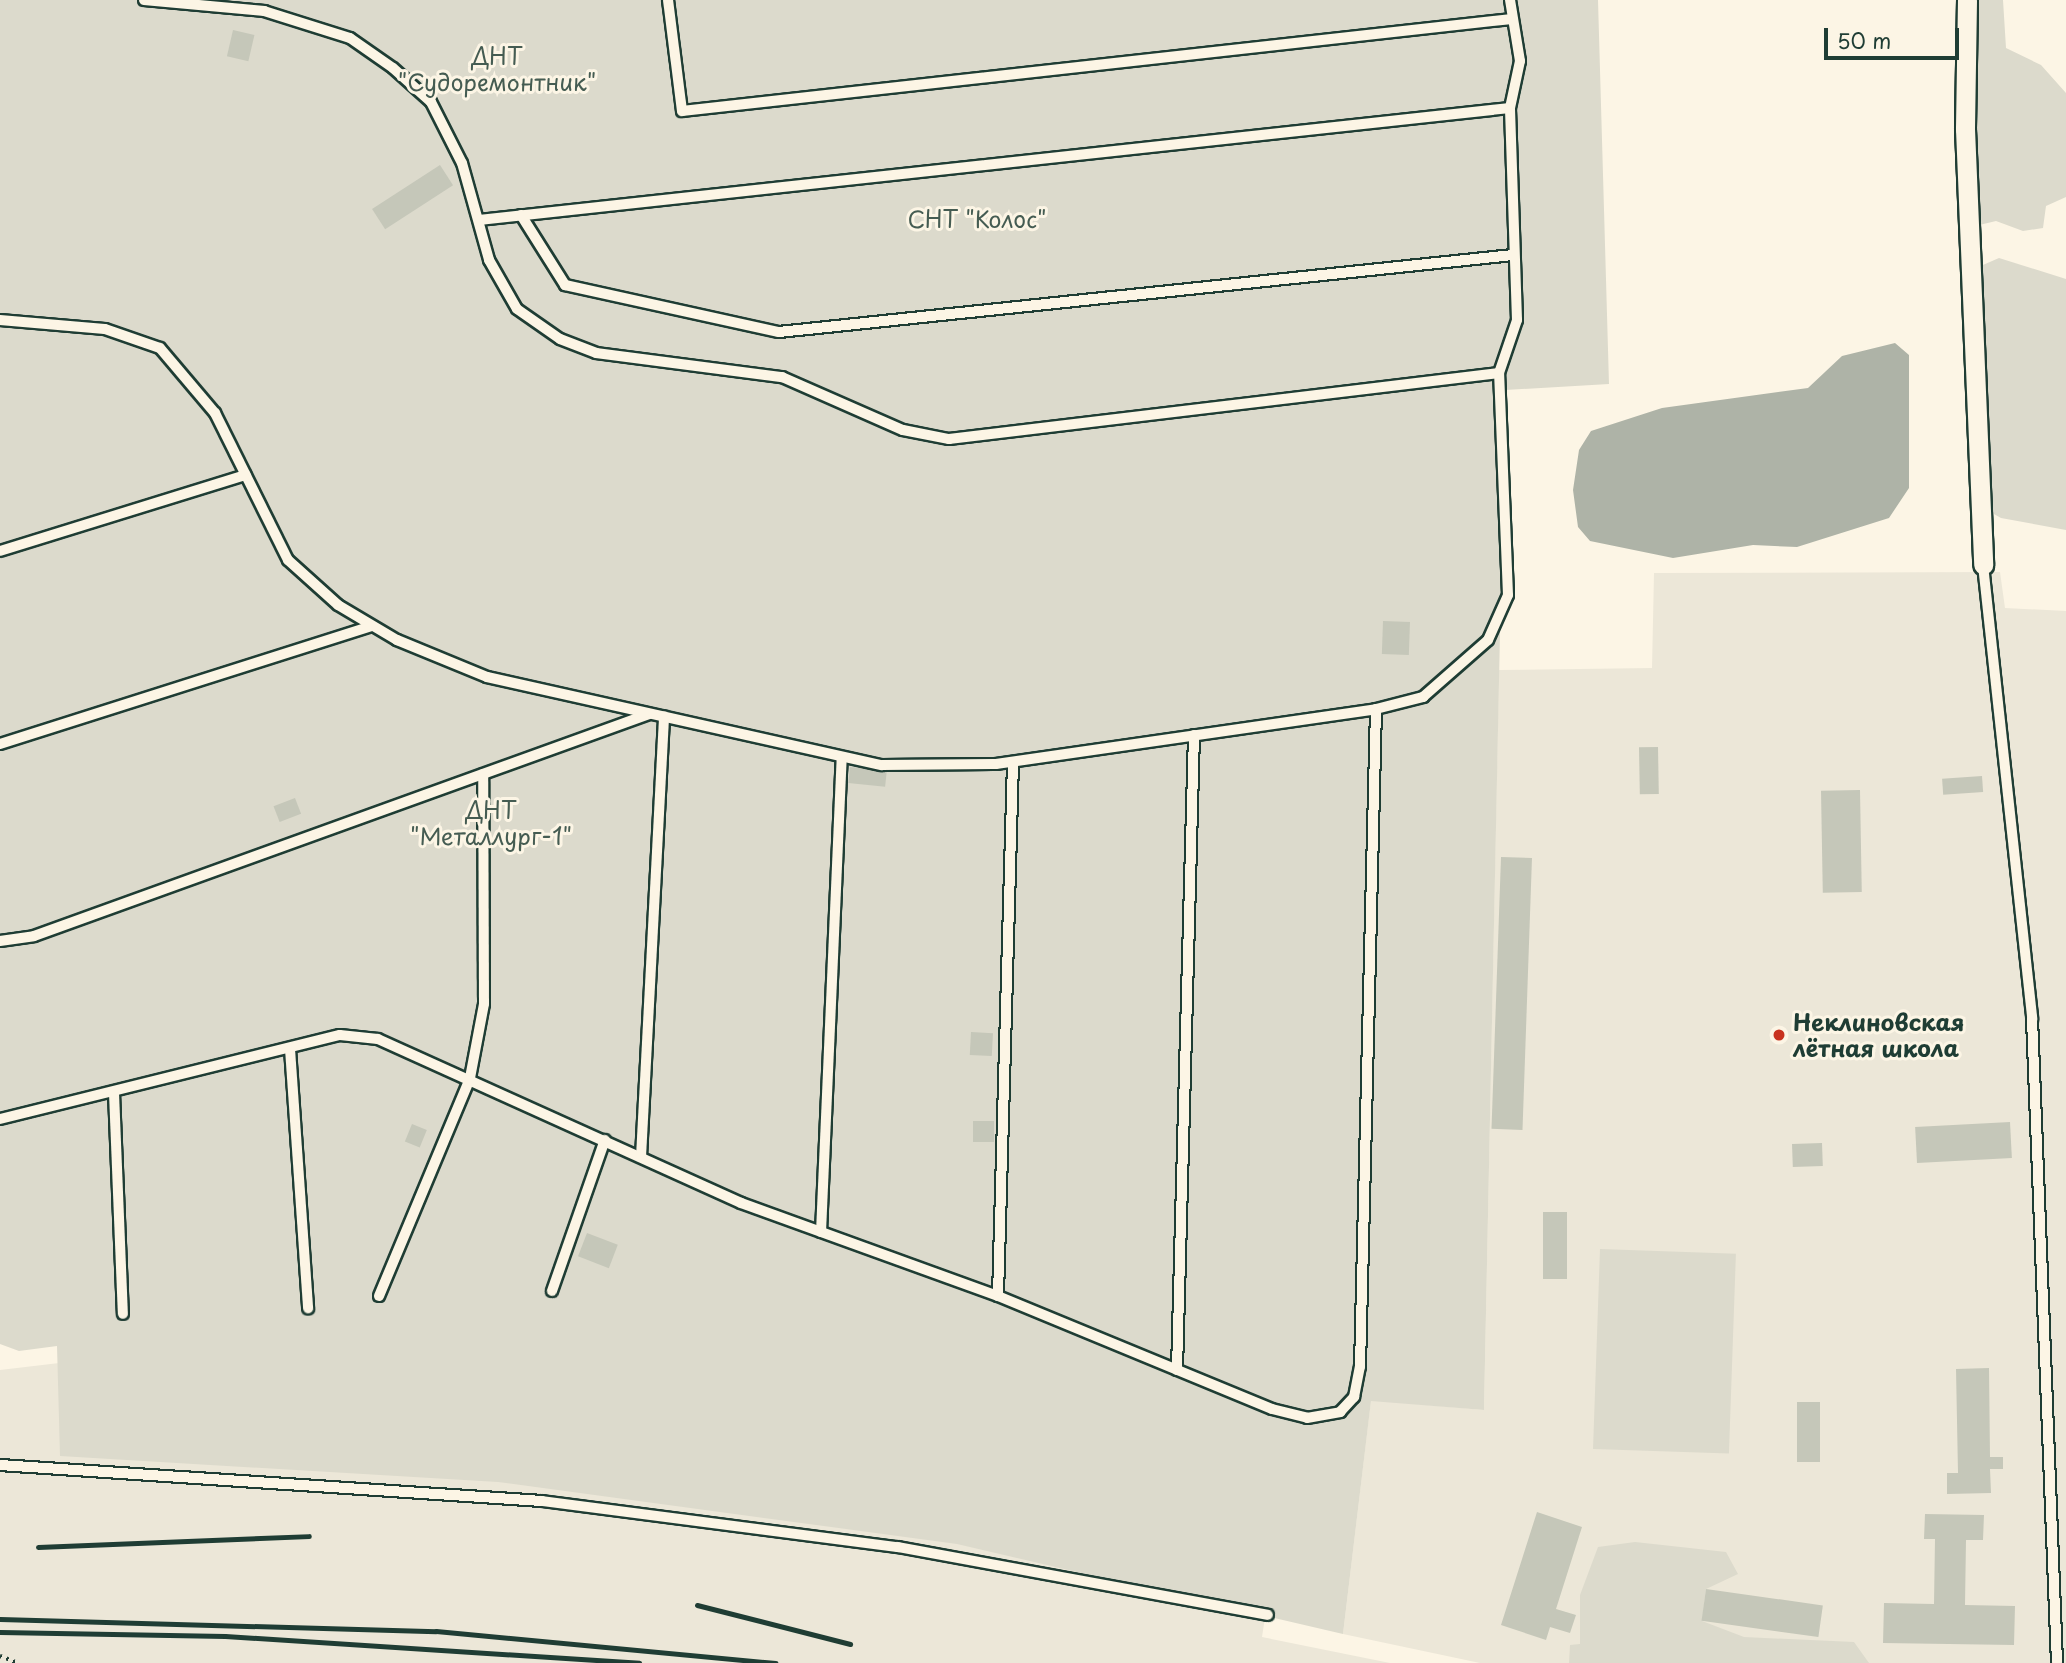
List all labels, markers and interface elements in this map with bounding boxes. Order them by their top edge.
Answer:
scale bar [1828,14,1963,58]
text: 50 m [1837,24,1891,56]
park label: ДНТ "Судоремонтник" [398,42,596,96]
park label: СНТ "Колос" [907,205,1047,233]
park label: ДНТ "Металлург-1" [410,796,572,850]
place label: Неклиновская лётная школа [1793,1008,1964,1062]
marker: Неклиновская лётная школа [1771,1027,1787,1043]

